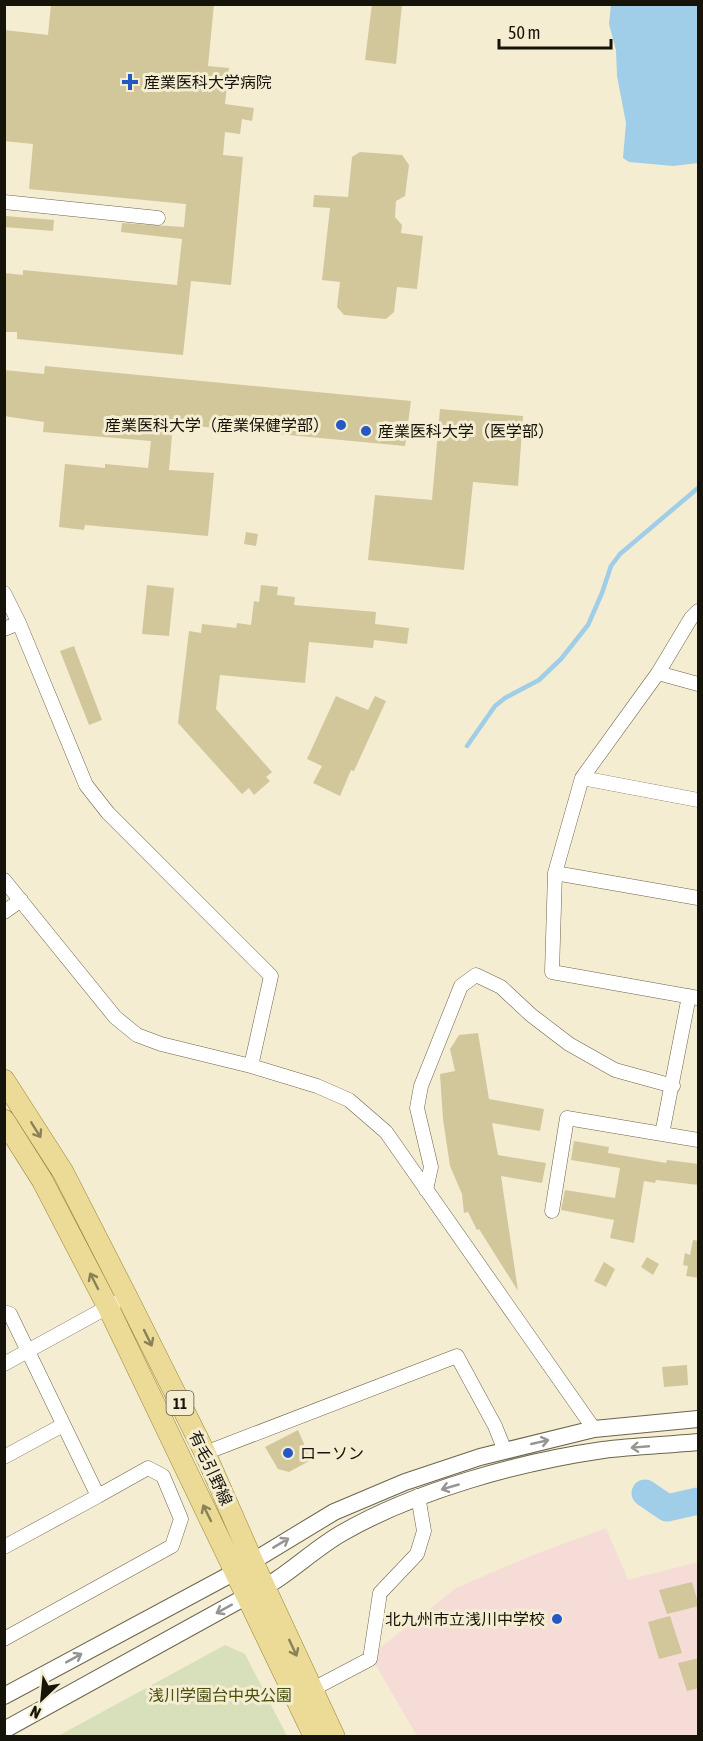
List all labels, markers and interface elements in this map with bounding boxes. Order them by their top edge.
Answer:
scale bar [499,12,612,50]
text: 50 m [508,22,540,43]
marker: 産業医科大学病院 [121,73,139,91]
place label: 産業医科大学病院 [144,73,272,91]
place label: 産業医科大学（産業保健学部） [105,416,329,434]
marker: 産業医科大学（産業保健学部） [334,418,348,432]
place label: 産業医科大学（医学部） [378,422,554,440]
marker: 産業医科大学（医学部） [359,424,373,438]
one-way arrow [30,1121,42,1138]
one-way arrow [88,1273,100,1290]
one-way arrow [143,1329,154,1347]
road number: 11 [166,1391,194,1415]
street label: 有毛引野線 [186,1428,236,1508]
one-way arrow [530,1436,549,1448]
one-way arrow [631,1442,651,1453]
place label: ローソン [300,1444,364,1462]
marker: ローソン [281,1446,295,1460]
one-way arrow [441,1482,460,1493]
one-way arrow [200,1505,212,1523]
one-way arrow [272,1537,289,1549]
one-way arrow [216,1604,234,1615]
place label: 北九州市立浅川中学校 [385,1610,545,1628]
marker: 北九州市立浅川中学校 [550,1612,564,1626]
one-way arrow [288,1638,300,1656]
one-way arrow [65,1652,82,1664]
north arrow [12,1669,72,1729]
park label: 浅川学園台中央公園 [148,1686,292,1704]
text: N [27,1702,44,1723]

